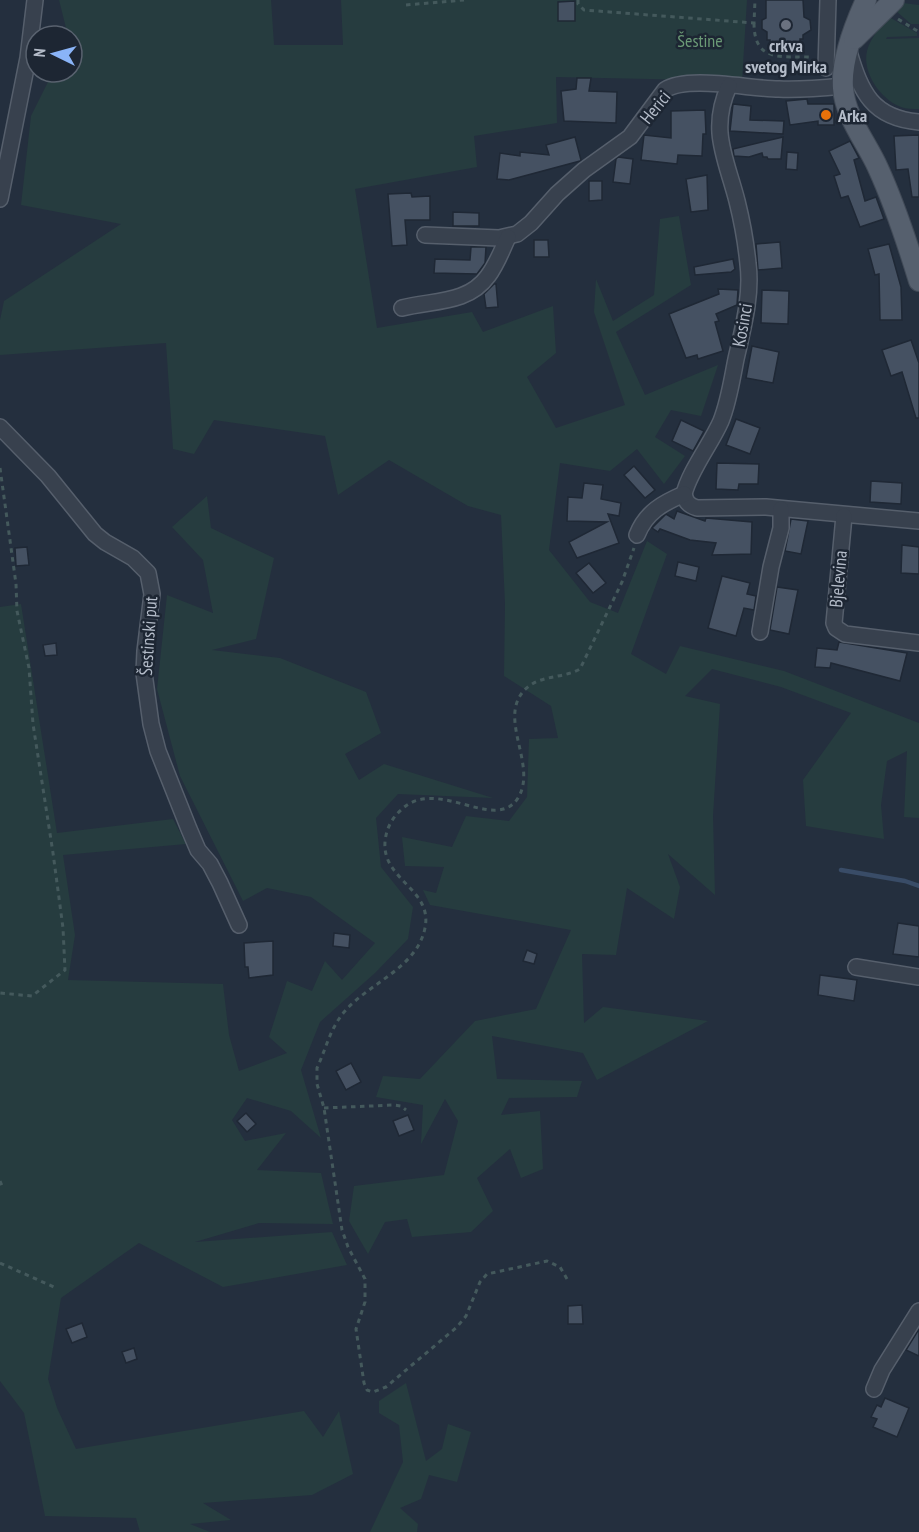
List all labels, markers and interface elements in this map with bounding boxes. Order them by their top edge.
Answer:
marker: crkva svetog Mirka [779,18,793,32]
north arrow [24,24,84,84]
park label: Šestine [677,29,723,52]
place label: crkva svetog Mirka [745,34,827,78]
text: N [29,48,49,58]
street label: Herici [635,86,675,128]
place label: Arka [837,104,867,127]
marker: Arka [819,108,833,122]
street label: Kosinci [727,301,757,349]
street label: Bjelevina [824,550,852,608]
street label: Šestinski put [134,596,162,676]

